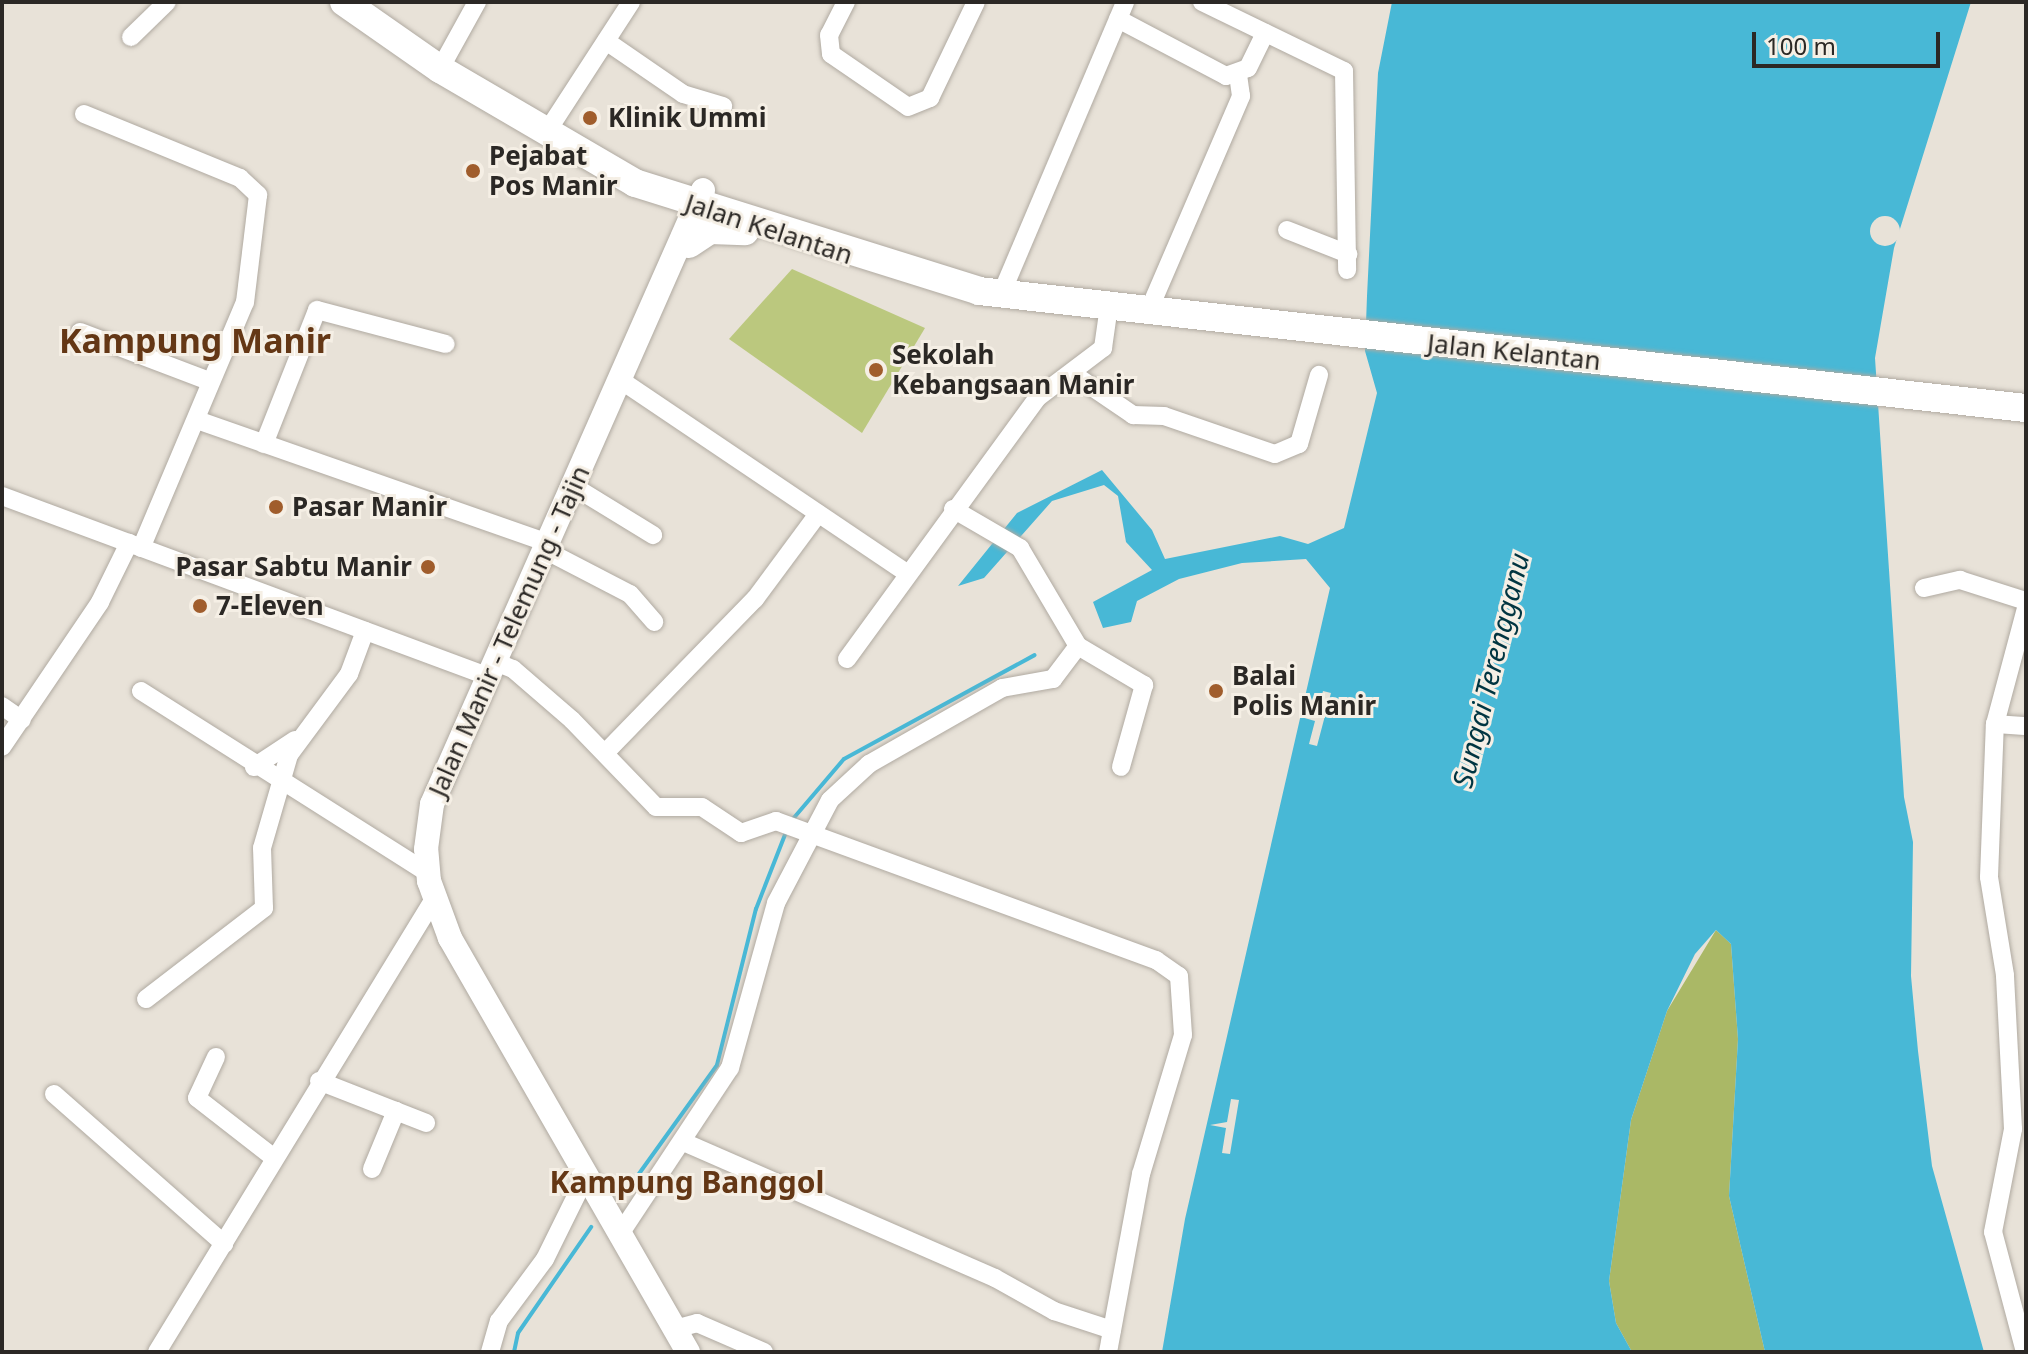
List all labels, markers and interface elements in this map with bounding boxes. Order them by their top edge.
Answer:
scale bar [1756,16,1944,66]
text: 100 m [1766,29,1836,62]
place label: Klinik Ummi [608,102,766,134]
marker: Klinik Ummi [579,107,601,129]
place label: Pejabat Pos Manir [489,140,618,202]
marker: Pejabat Pos Manir [464,162,482,180]
street label: Jalan Kelantan [681,187,857,271]
district label: Kampung Manir [59,321,331,361]
street label: Jalan Kelantan [1426,327,1602,377]
place label: Sekolah Kebangsaan Manir [892,339,1134,400]
marker: Sekolah Kebangsaan Manir [867,361,885,379]
street label: Jalan Manir - Telemung - Tajin [422,461,596,801]
place label: Pasar Manir [292,491,447,523]
marker: Pasar Manir [267,498,285,516]
water label: Sungai Terengganu [1445,549,1535,791]
place label: Pasar Sabtu Manir [176,551,412,583]
marker: Pasar Sabtu Manir [419,558,437,576]
place label: 7-Eleven [216,590,324,622]
marker: 7-Eleven [191,597,209,615]
place label: Balai Polis Manir [1232,660,1376,722]
marker: Balai Polis Manir [1207,682,1225,700]
district label: Kampung Banggol [550,1164,824,1200]

